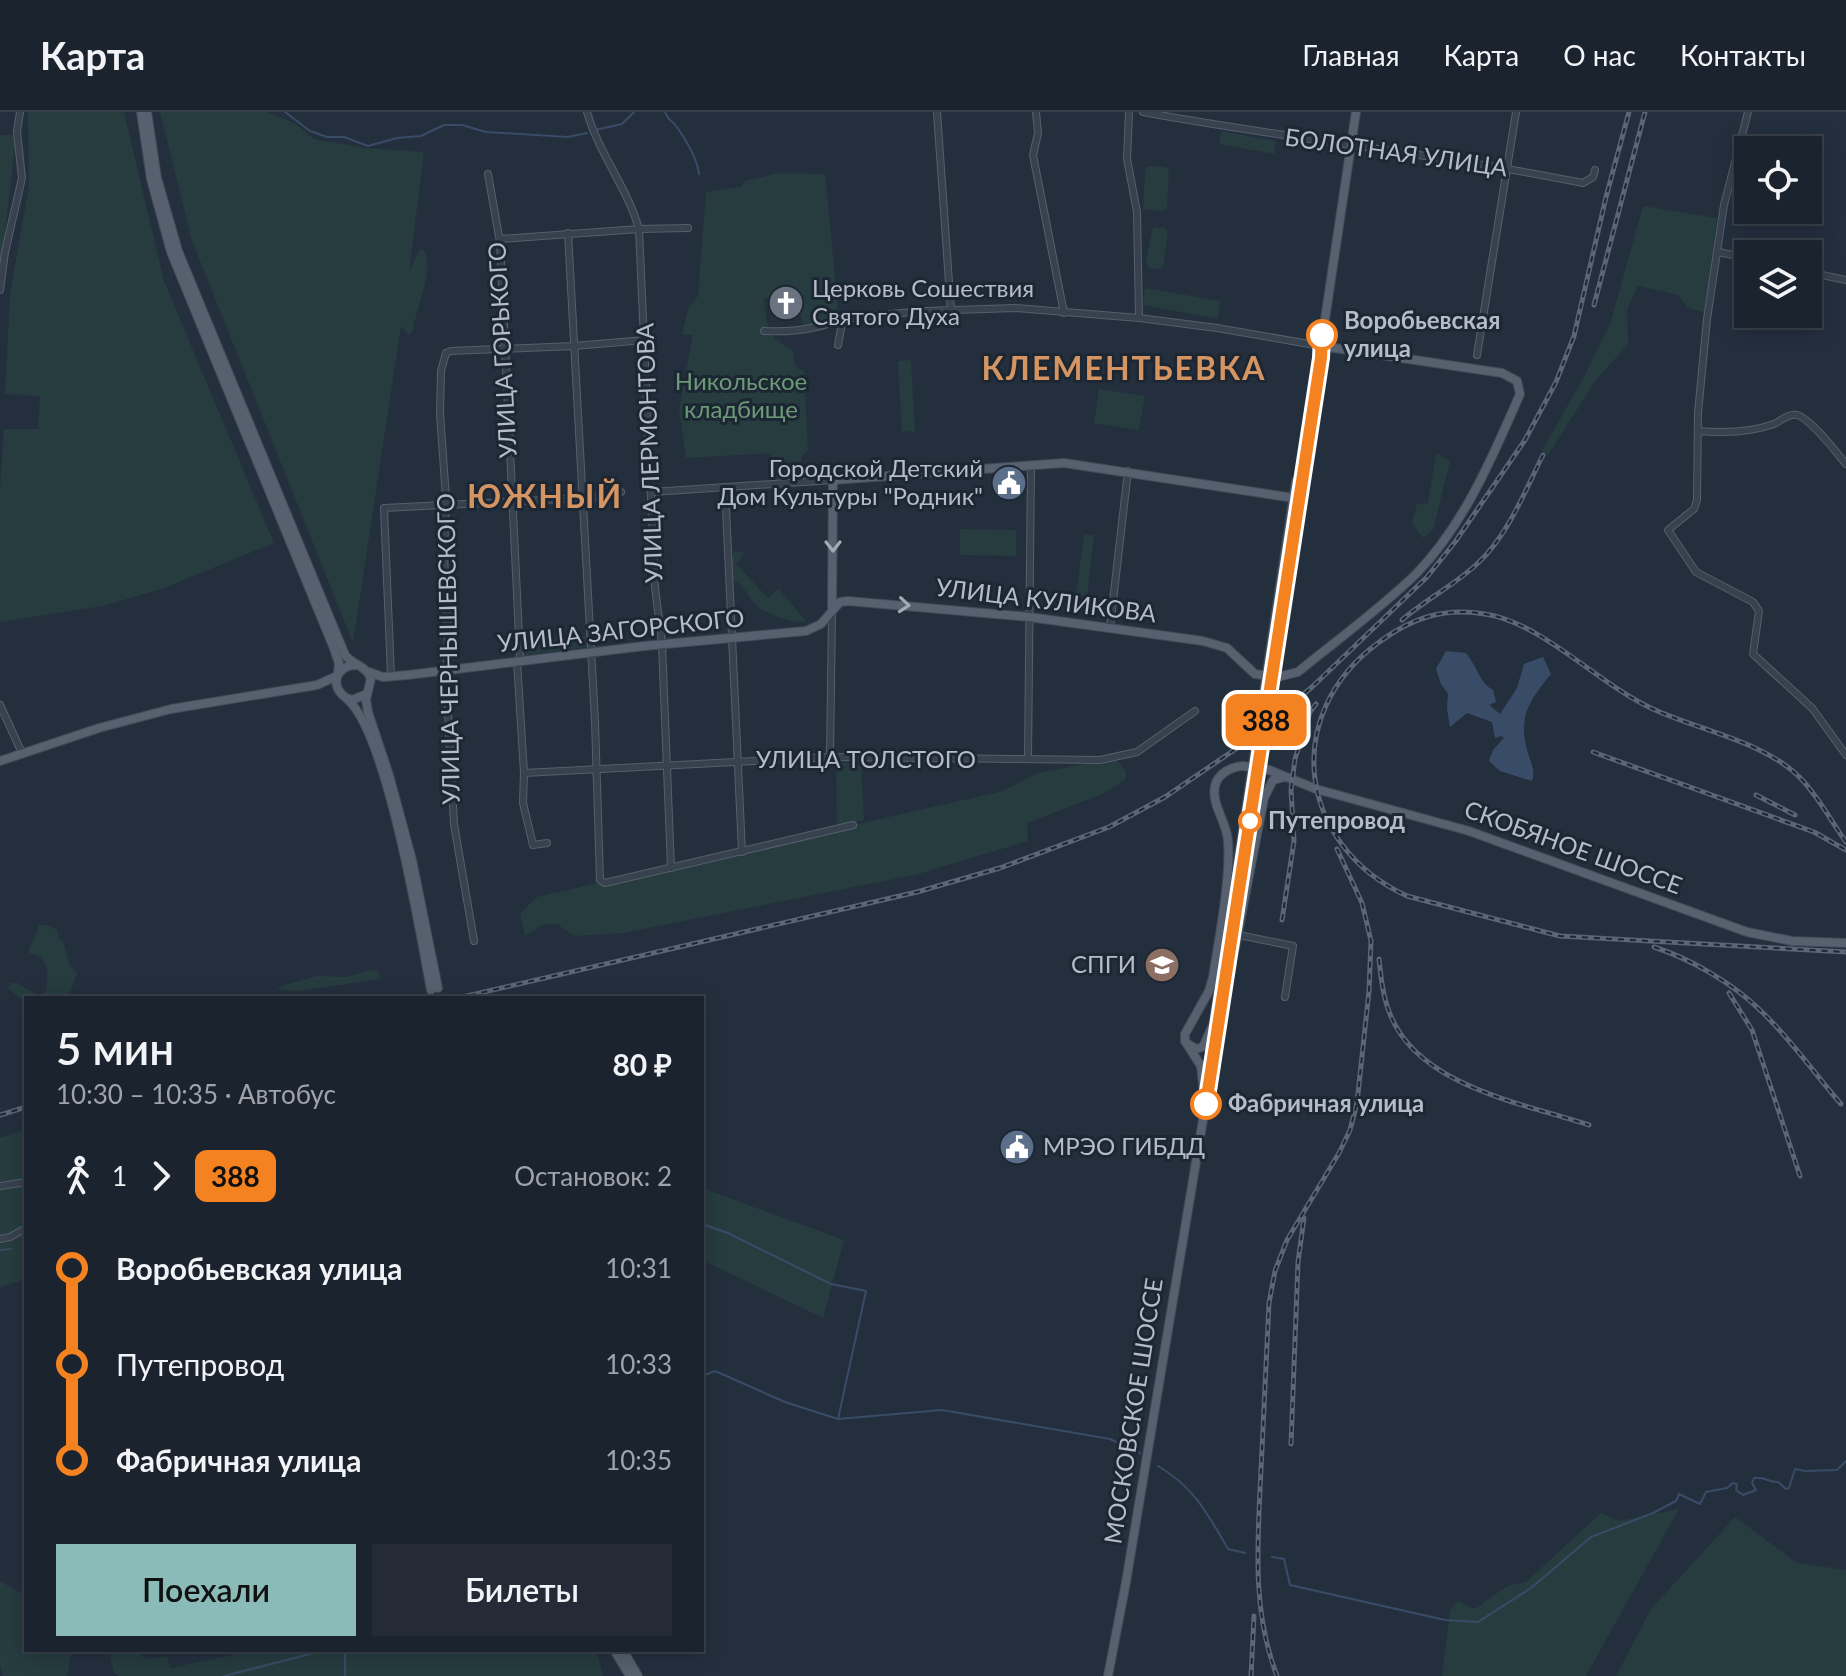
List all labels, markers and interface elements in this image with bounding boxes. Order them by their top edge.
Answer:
text: Карта [40,32,145,78]
text: Главная [1302,38,1400,72]
text: Карта [1444,38,1519,72]
text: О нас [1563,38,1636,72]
text: Контакты [1680,38,1806,72]
street label: БОЛОТНАЯ УЛИЦА [1283,122,1510,182]
map controls [1734,136,1822,328]
button: locate [1734,136,1822,224]
button: layers [1734,240,1822,328]
street label: УЛИЦА ГОРЬКОГО [481,241,522,459]
place label: Церковь Сошествия Святого Духа [812,273,1034,330]
church icon: Церковь Сошествия Святого Духа [767,284,805,322]
place label: Воробьевская улица [1344,305,1500,362]
marker: Воробьевская улица [1307,320,1337,350]
street label: УЛИЦА ЛЕРМОНТОВА [629,322,668,584]
district label: КЛЕМЕНТЬЕВКА [982,348,1266,387]
park label: Никольское кладбище [675,366,807,423]
place label: Городской Детский Дом Культуры "Родник" [717,453,983,510]
public building icon: Городской Детский Дом Культуры "Родник" [990,464,1028,502]
district label: ЮЖНЫЙ [467,476,623,515]
street label: УЛИЦА ЧЕРНЫШЕВСКОГО [430,493,465,805]
one-way arrow [824,540,842,553]
street label: УЛИЦА КУЛИКОВА [934,572,1159,628]
one-way arrow [898,597,911,614]
street label: УЛИЦА ЗАГОРСКОГО [496,602,746,657]
line badge: 388 [1220,694,1312,746]
text: 388 [1242,703,1290,737]
street label: УЛИЦА ТОЛСТОГО [756,744,976,773]
street label: СКОБЯНОЕ ШОССЕ [1461,794,1686,899]
place label: Путепровод [1268,805,1405,834]
marker: Путепровод [1239,810,1261,832]
school or university icon: СПГИ [1143,946,1181,984]
place label: СПГИ [1071,949,1136,978]
text: 5 мин [56,1022,174,1074]
text: 80 ₽ [612,1046,672,1082]
text: 10:30 – 10:35 · Автобус [56,1078,336,1110]
place label: Фабричная улица [1228,1088,1424,1117]
marker: Фабричная улица [1191,1089,1221,1119]
public building icon: МРЭО ГИБДД [998,1128,1036,1166]
place label: МРЭО ГИБДД [1043,1131,1205,1160]
icon: walk [56,1154,100,1198]
icon: forward [139,1154,183,1198]
text: 388 [211,1159,260,1193]
text: 1 [112,1160,127,1192]
text: Остановок: 2 [514,1160,672,1192]
text: Воробьевская улица [116,1250,402,1286]
text: 10:31 [605,1252,672,1284]
street label: МОСКОВСКОЕ ШОССЕ [1097,1276,1168,1546]
text: Путепровод [116,1346,284,1382]
text: 10:33 [605,1348,672,1380]
text: Фабричная улица [116,1442,361,1478]
text: 10:35 [605,1444,672,1476]
button: Поехали [56,1544,356,1636]
button: Билеты [372,1544,672,1636]

